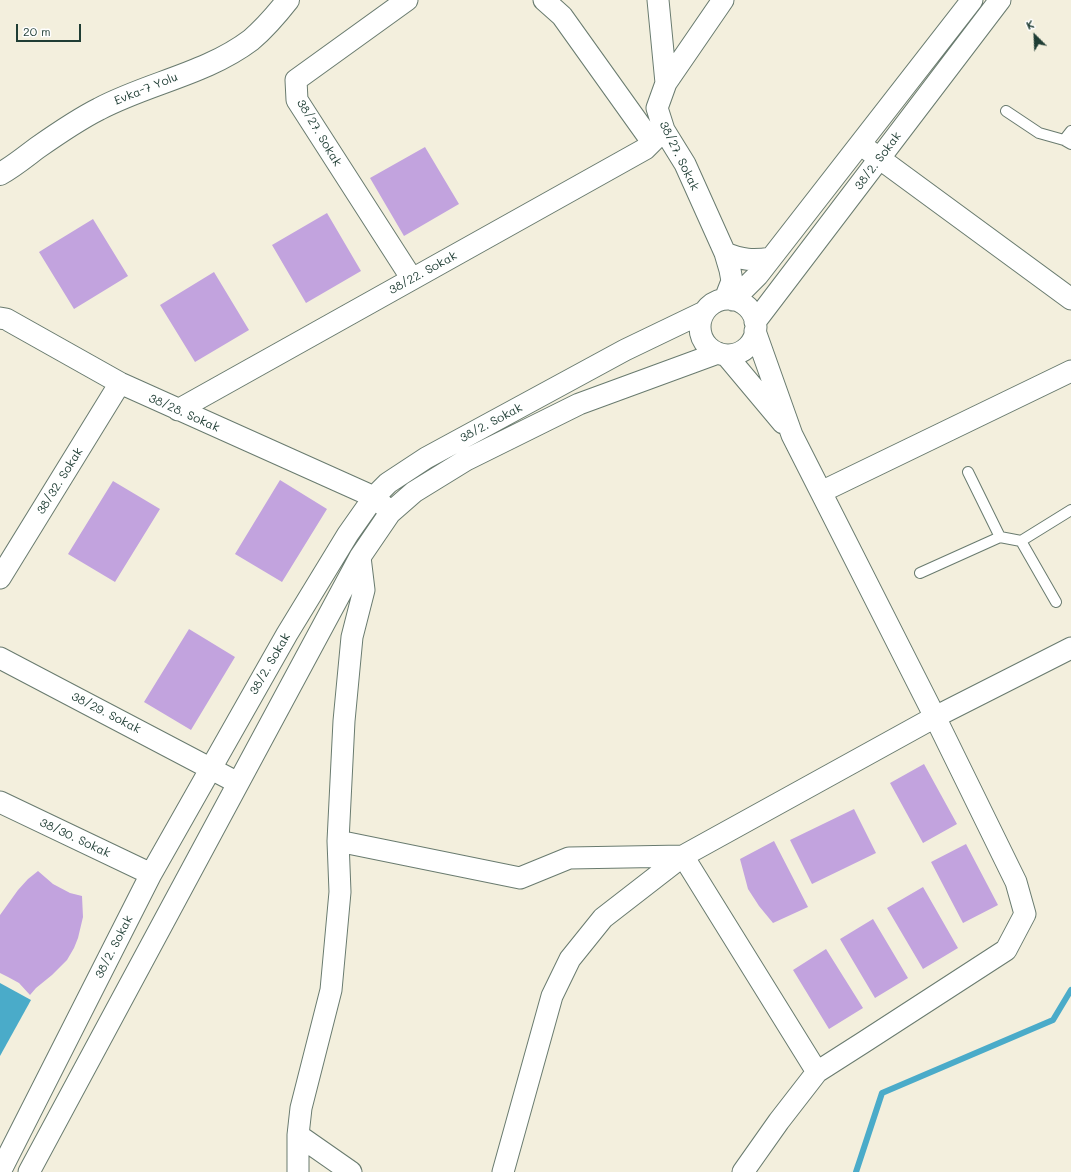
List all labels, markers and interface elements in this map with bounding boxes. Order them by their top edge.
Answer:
scale bar [18,16,83,42]
north arrow [1015,16,1055,56]
text: K [1024,16,1036,33]
text: 20 m [23,23,51,39]
street label: Evka-7 Yolu [112,70,180,108]
street label: 38/27. Sokak [293,97,345,169]
street label: 38/27. Sokak [656,119,702,193]
street label: 38/2. Sokak [852,129,904,193]
street label: 38/22. Sokak [387,248,459,298]
street label: 38/28. Sokak [146,391,222,435]
street label: 38/2. Sokak [457,401,525,445]
street label: 38/32. Sokak [34,445,86,517]
street label: 38/2. Sokak [247,631,293,697]
street label: 38/29. Sokak [69,689,143,737]
street label: 38/30. Sokak [37,815,113,861]
street label: 38/2. Sokak [92,913,136,981]

